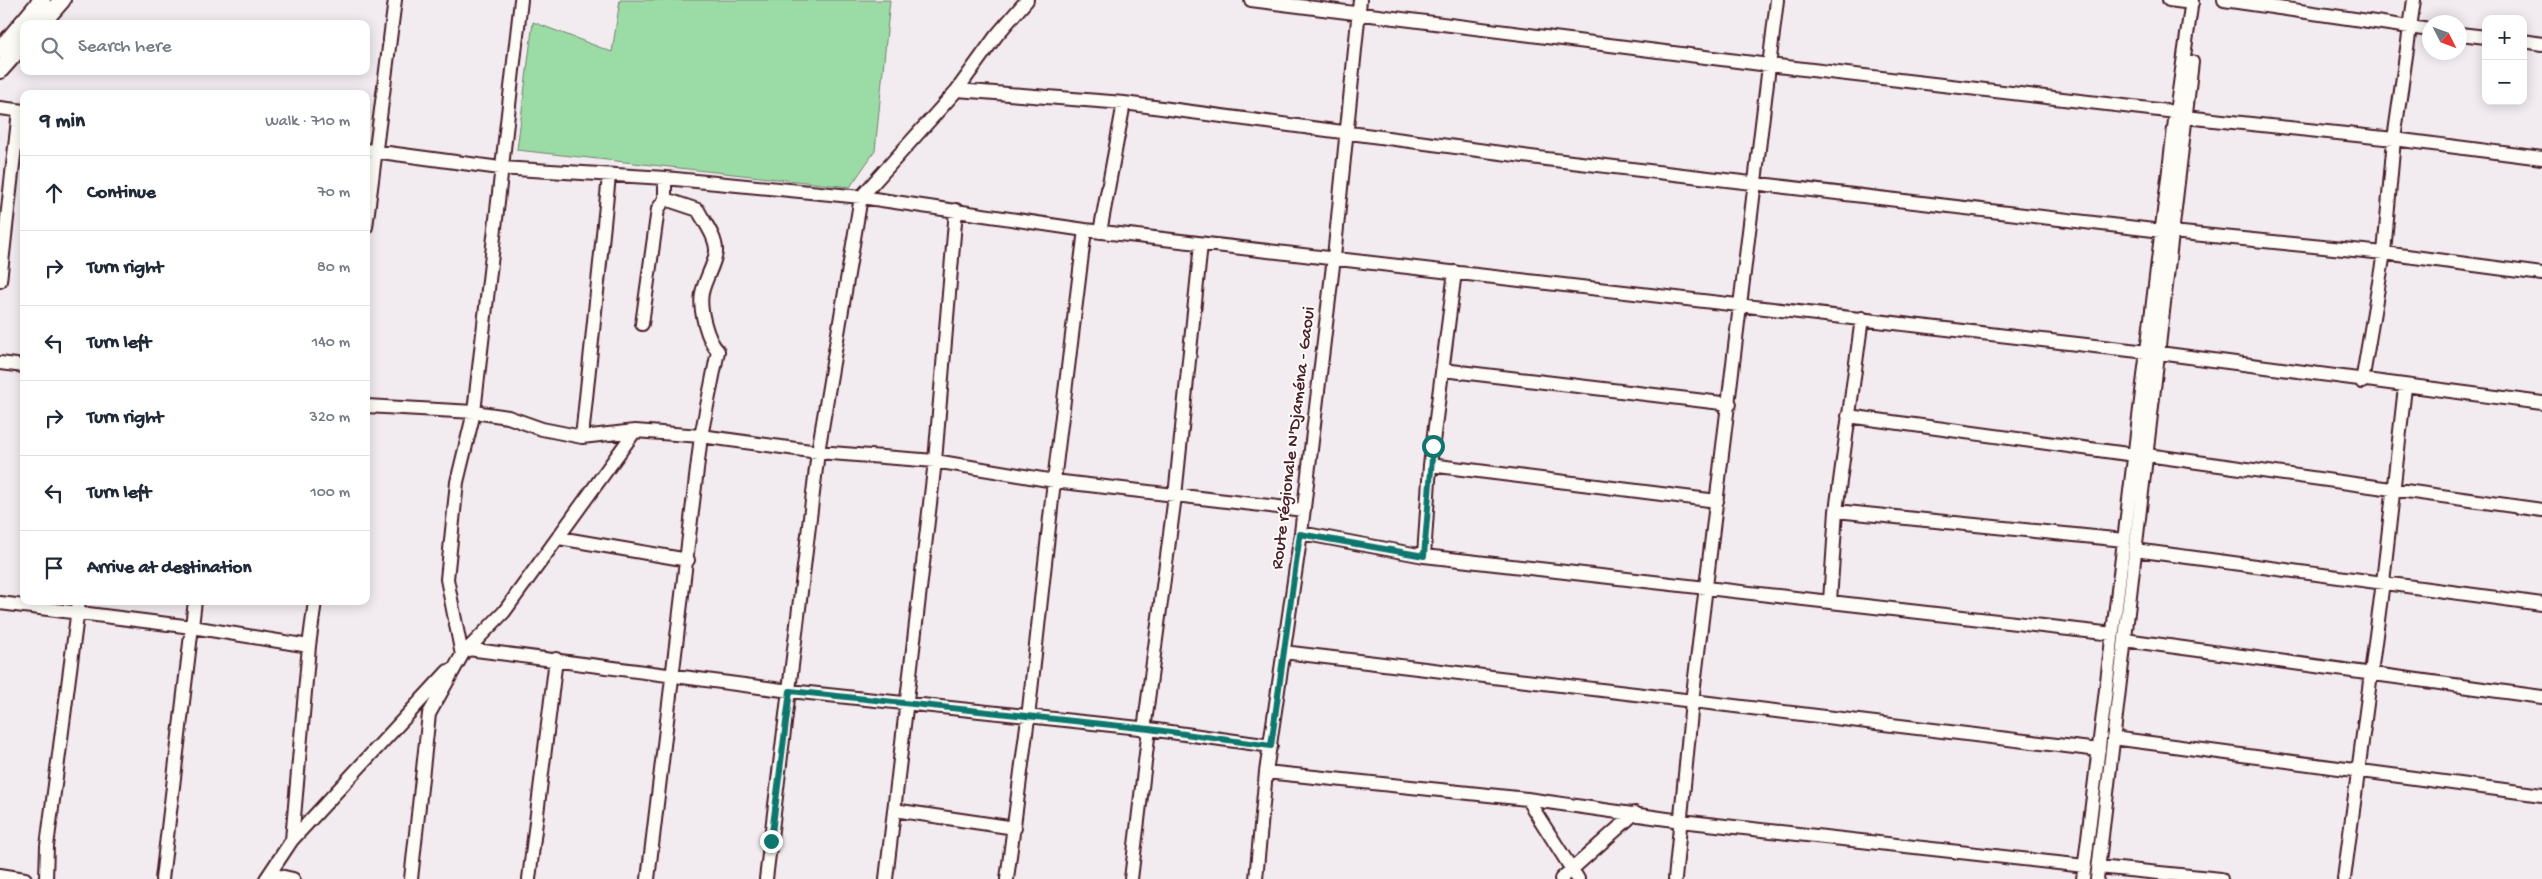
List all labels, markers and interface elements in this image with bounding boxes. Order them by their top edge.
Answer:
north arrow [2422,15,2467,60]
map controls [2482,15,2527,105]
button: + [2482,15,2527,60]
search box [20,20,370,75]
icon: search [38,34,66,62]
text: Search here [78,36,172,59]
button: − [2482,60,2527,105]
text: 9 min [40,110,85,135]
text: Walk · 710 m [265,113,350,132]
icon: ahead [40,179,68,207]
text: Continue [87,182,156,205]
text: 70 m [317,184,350,203]
icon: right [40,254,68,282]
text: Turn right [87,257,163,280]
text: 80 m [317,259,350,278]
street label: Route régionale N'Djaména - Gaoui [1267,305,1321,571]
icon: left [40,329,68,357]
text: Turn left [87,332,151,355]
text: 140 m [312,334,350,353]
icon: right [40,404,68,432]
text: Turn right [87,407,163,430]
text: 320 m [310,409,350,428]
route start [1422,435,1445,458]
icon: left [40,479,68,507]
text: Turn left [87,482,151,505]
text: 100 m [310,484,350,503]
icon: arrive [40,554,68,582]
text: Arrive at destination [87,557,251,580]
route end [760,830,783,853]

